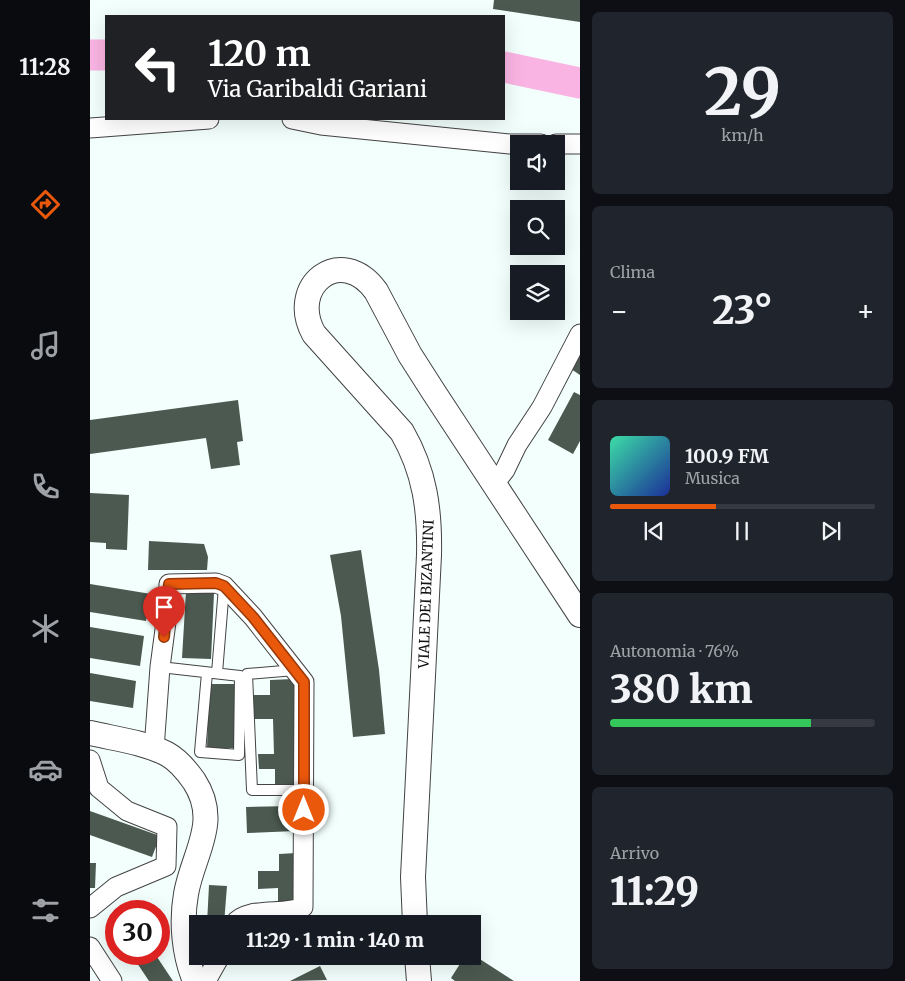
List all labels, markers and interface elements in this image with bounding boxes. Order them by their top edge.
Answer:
text: 120 m [208,32,311,76]
icon: left [125,35,190,100]
text: 29 [704,51,781,133]
text: 11:28 [19,53,71,81]
text: Via Garibaldi Gariani [208,75,427,103]
text: km/h [721,125,764,145]
map controls [510,135,565,320]
button: sound [510,135,565,190]
icon: directions [28,187,63,222]
button: search [510,200,565,255]
text: Clima [610,262,655,282]
button: layers [510,265,565,320]
text: 23° [712,287,773,334]
text: − [610,293,629,329]
text: + [856,293,875,329]
icon: music [28,328,63,363]
text: 100.9 FM [685,444,769,468]
text: Musica [685,468,740,488]
icon: phone [28,469,63,504]
icon: previous [640,517,668,545]
icon: pause [728,517,756,545]
icon: next [817,517,845,545]
street label: VIALE DEI BIZANTINI [414,519,438,670]
pin [143,586,185,637]
icon: arrive [150,593,178,621]
icon: climate [28,611,63,646]
text: Autonomia · 76% [610,641,739,661]
text: 380 km [610,666,753,713]
icon: car [28,752,63,787]
position arrow [277,783,329,835]
text: Arrivo [610,843,659,863]
text: 11:29 [610,868,699,915]
icon: filters [28,893,63,928]
speed limit sign: 30 [105,900,170,965]
text: 11:29 · 1 min · 140 m [246,928,424,952]

